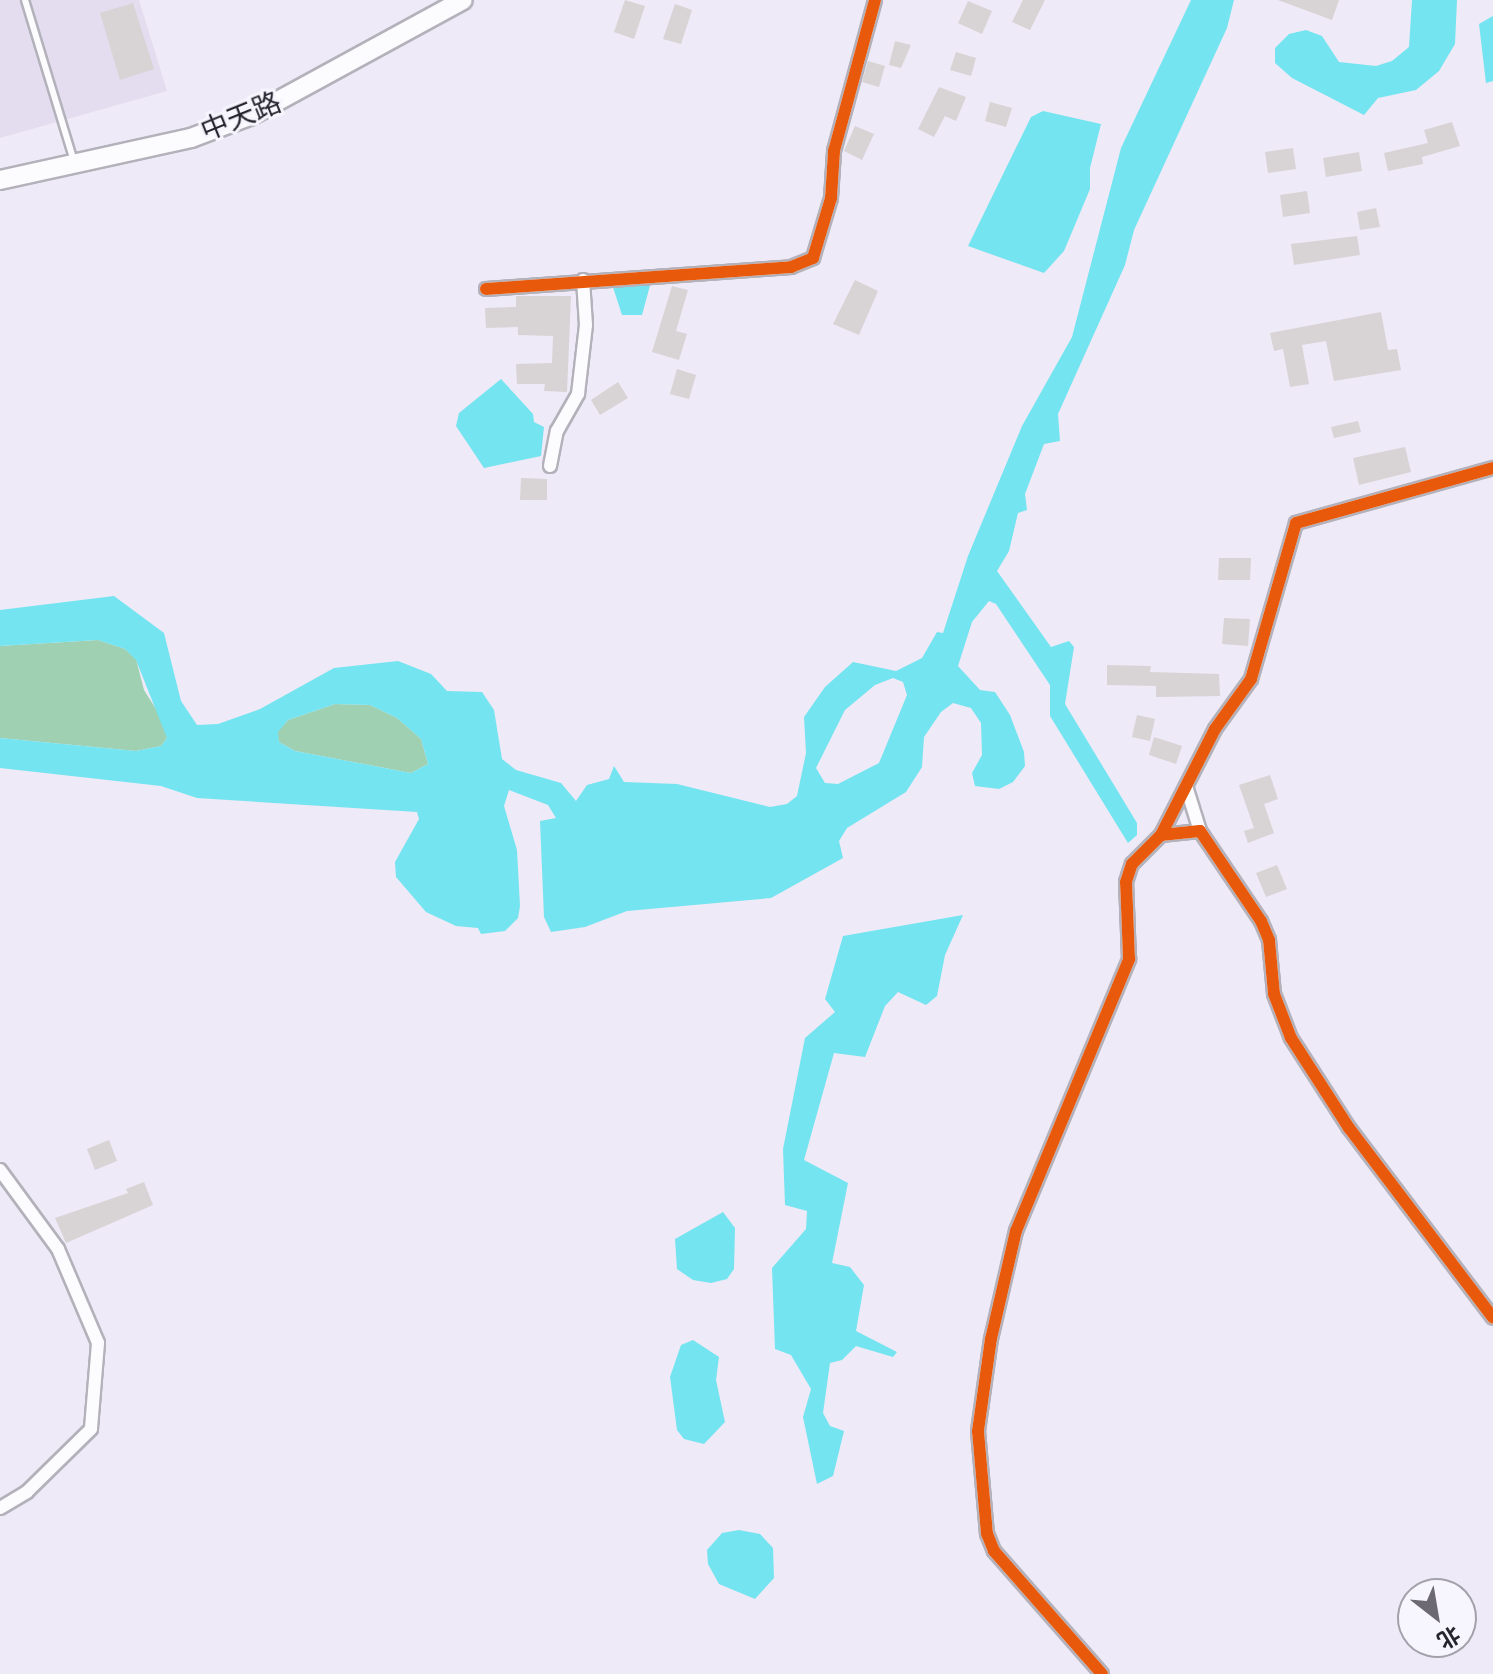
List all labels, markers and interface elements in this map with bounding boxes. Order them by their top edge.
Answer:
street label: 中天路 [196,86,286,148]
north arrow [1397,1578,1477,1658]
text: 北 [1431,1618,1465,1655]

